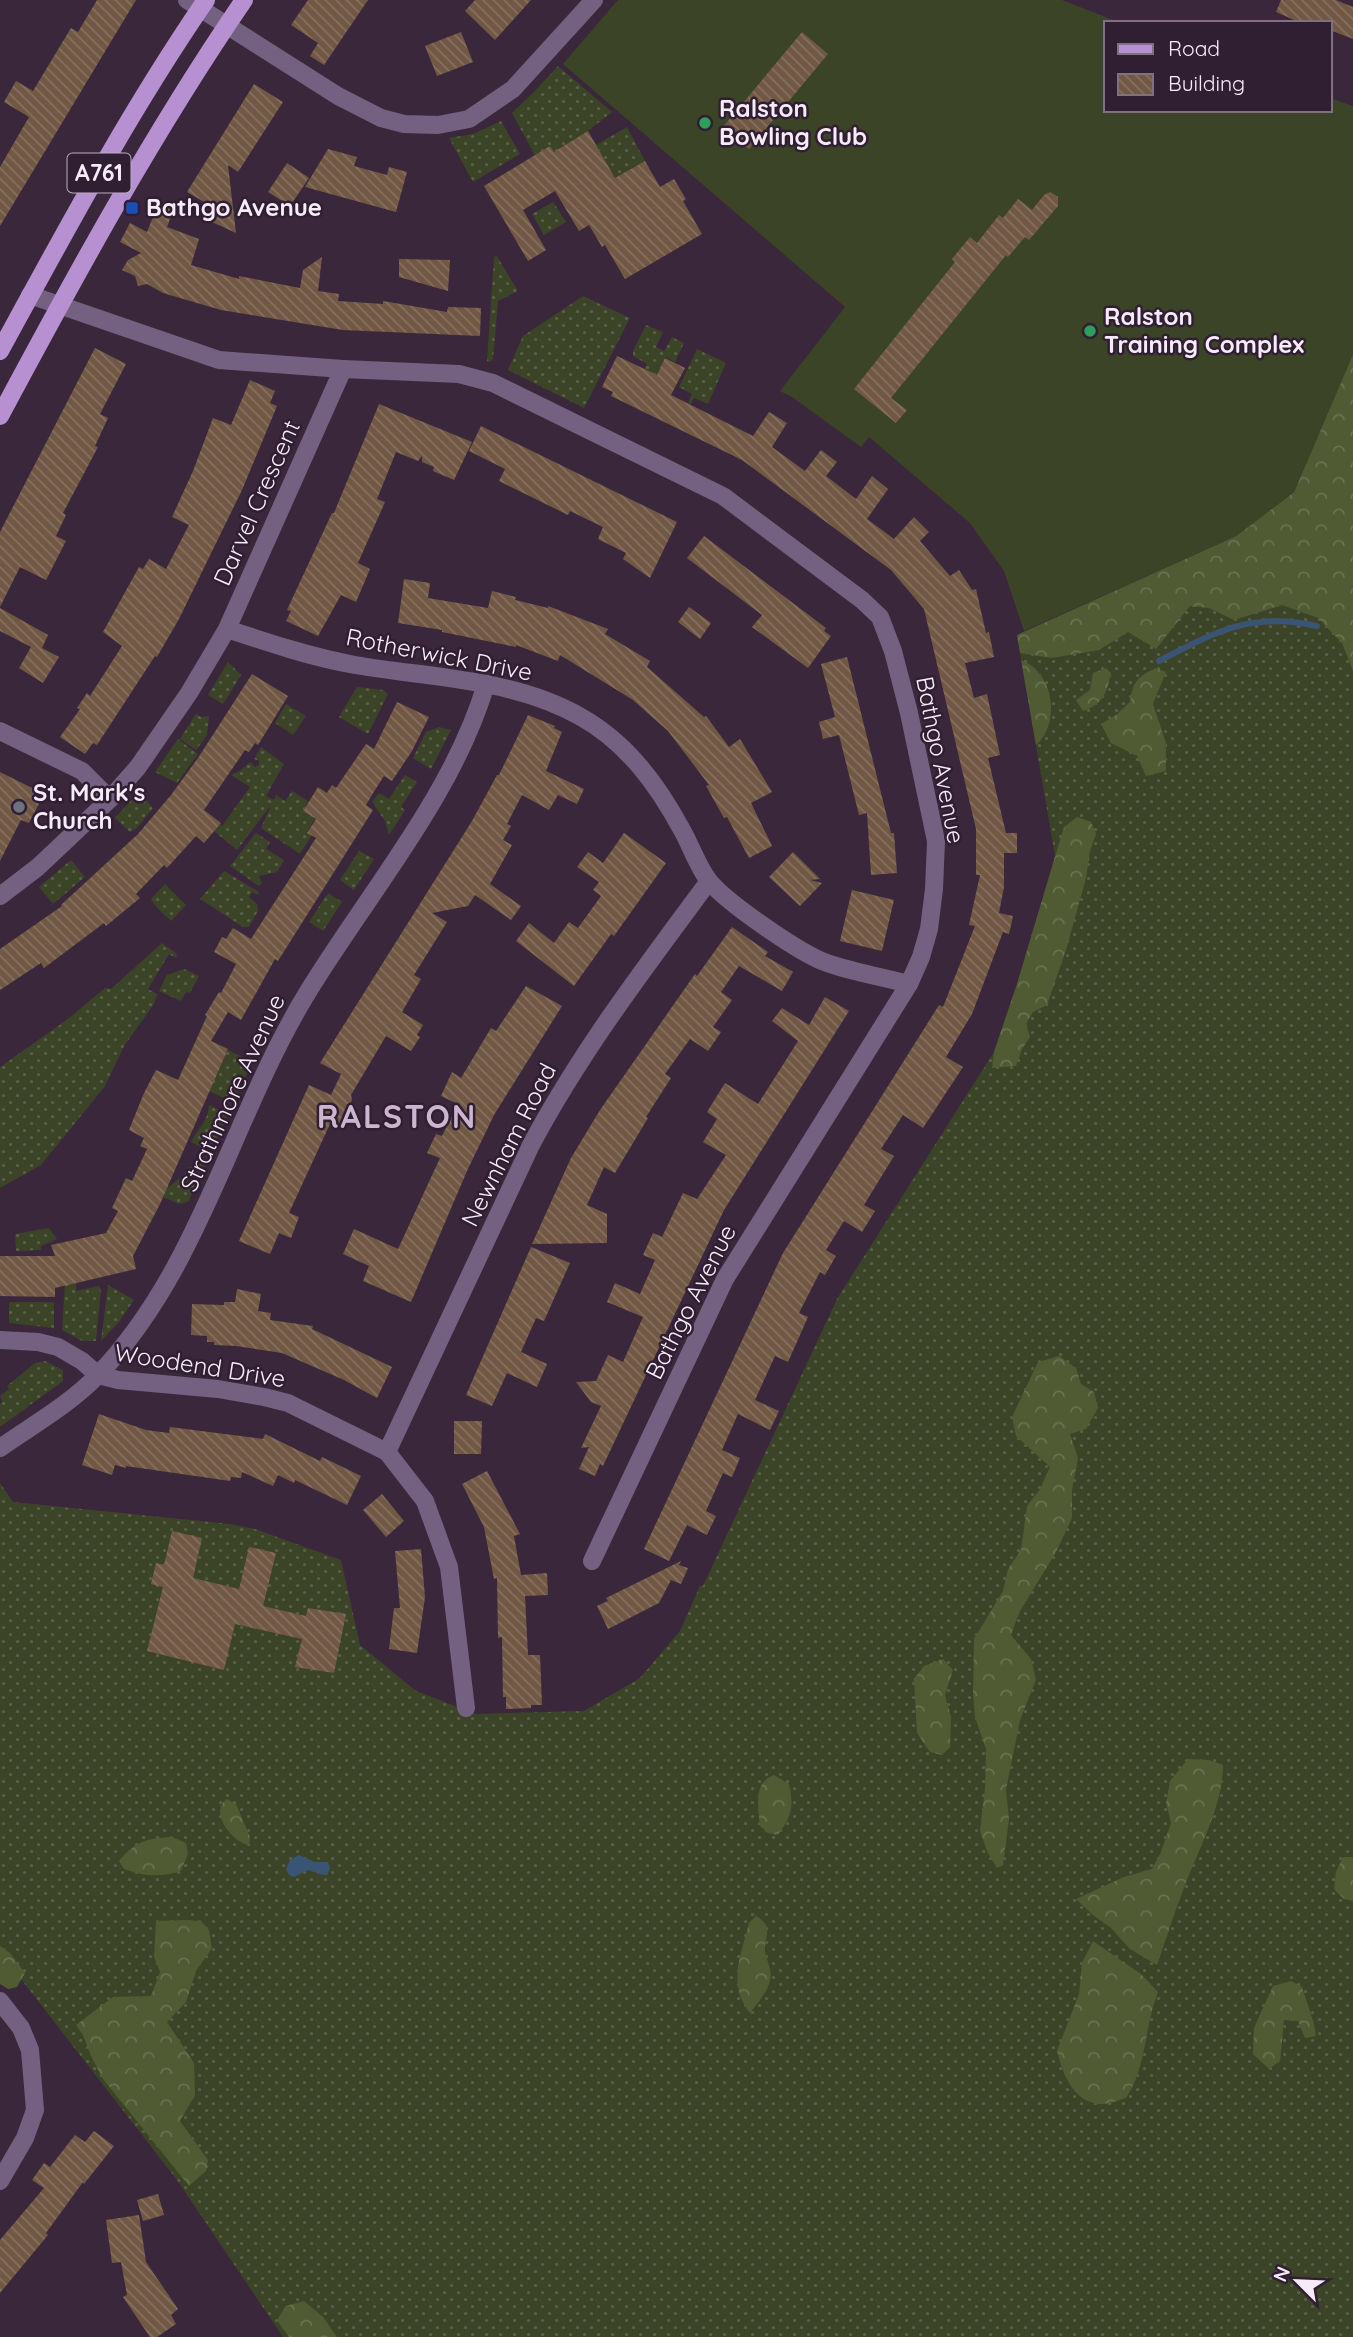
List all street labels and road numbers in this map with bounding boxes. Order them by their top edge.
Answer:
road number: A761 [68,154,130,192]
street label: Darvel Crescent [206,415,306,590]
street label: Rotherwick Drive [344,621,535,687]
street label: Bathgo Avenue [910,674,972,846]
street label: Strathmore Avenue [173,989,291,1196]
street label: Newnham Road [454,1058,562,1231]
street label: Bathgo Avenue [638,1219,742,1384]
street label: Woodend Drive [113,1337,288,1393]

